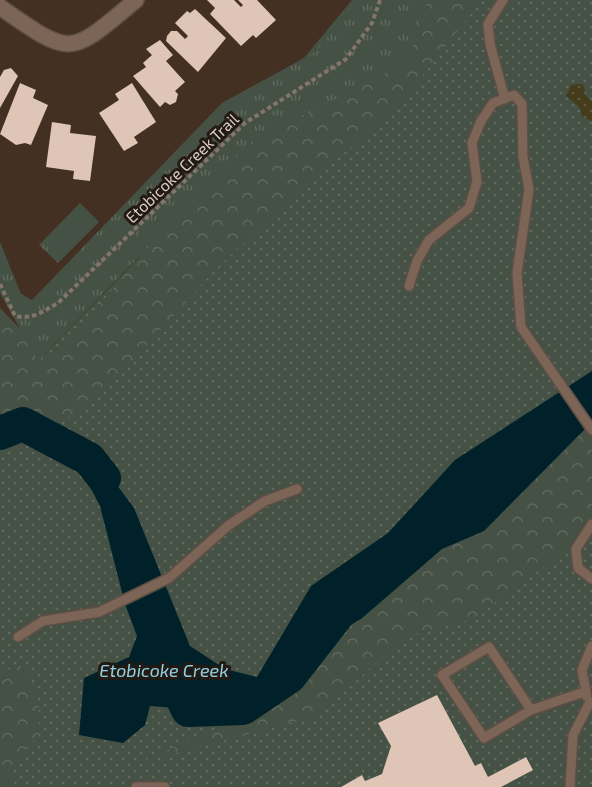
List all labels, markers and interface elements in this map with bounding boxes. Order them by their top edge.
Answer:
street label: Etobicoke Creek Trail [121,109,242,226]
water label: Etobicoke Creek [99,659,229,681]

